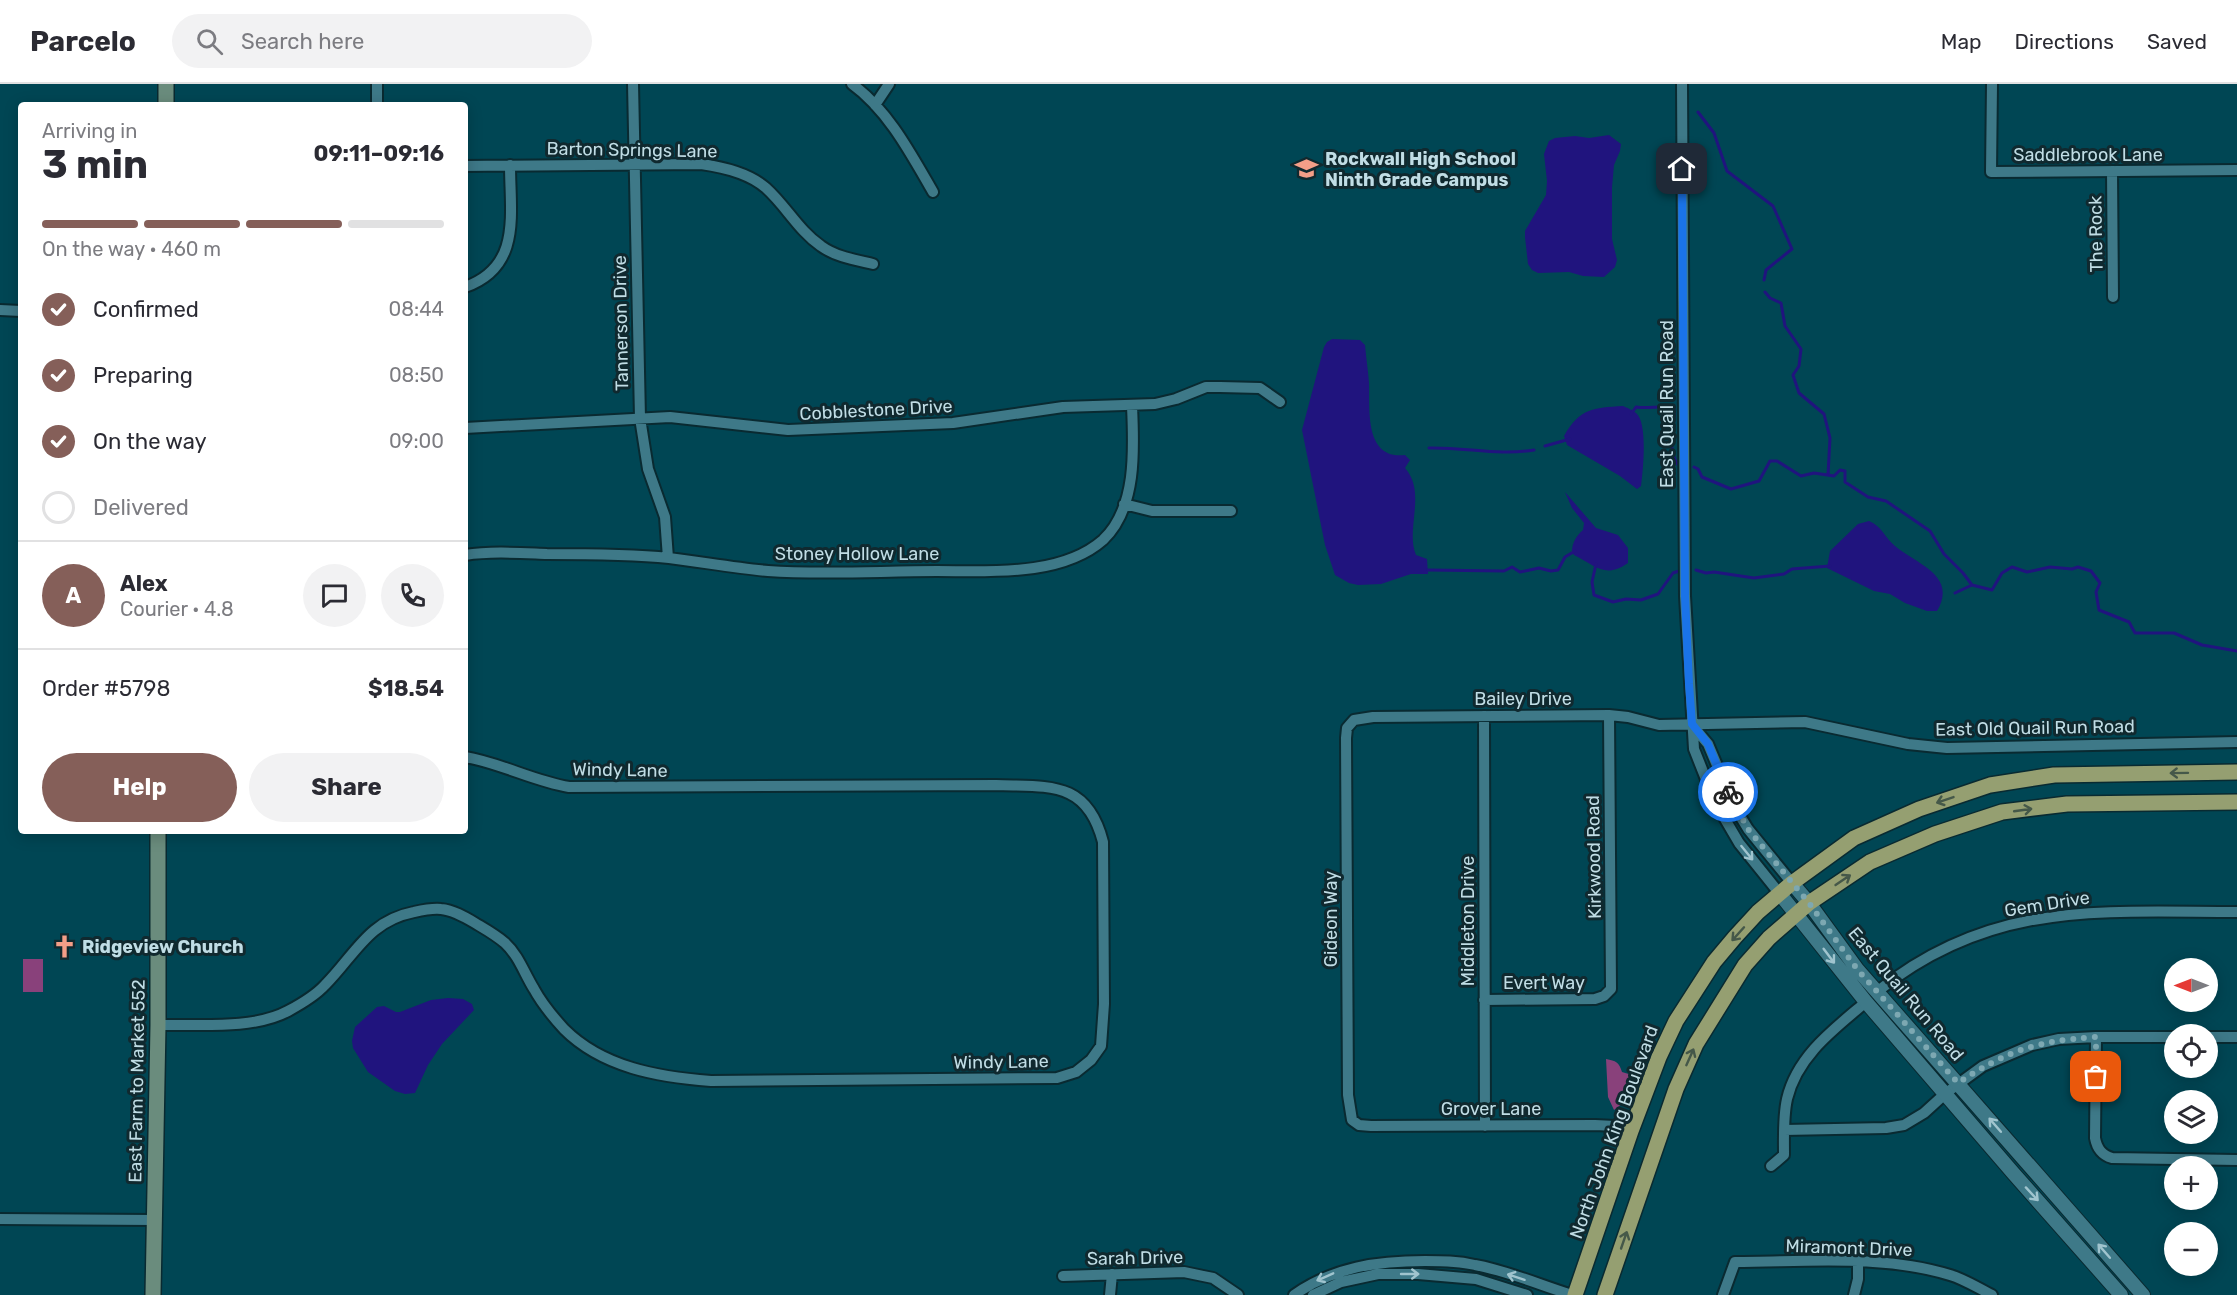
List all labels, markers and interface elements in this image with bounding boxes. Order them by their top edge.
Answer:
search box [172,14,592,68]
text: Parcelo [30,25,136,58]
icon: search [193,25,226,58]
text: Search here [241,28,364,55]
text: Map [1941,29,1982,54]
text: Directions [2015,29,2114,54]
text: Saved [2147,29,2207,54]
text: Arriving in [42,119,137,143]
street label: Barton Springs Lane [546,138,718,162]
text: 09:11–09:16 [313,140,444,167]
text: 3 min [42,142,148,188]
pin [1656,143,1707,194]
street label: Saddlebrook Lane [2013,144,2163,166]
place label: Rockwall High School Ninth Grade Campus [1325,148,1516,191]
icon: home [1665,152,1698,185]
school or university icon: Rockwall High School Ninth Grade Campus [1294,156,1320,182]
street label: The Rock [2084,195,2108,273]
text: On the way · 460 m [42,237,221,261]
street label: Tannerson Drive [609,255,633,391]
icon: check [42,293,75,326]
text: Confirmed [93,296,199,323]
text: 08:44 [389,297,444,321]
street label: East Quail Run Road [1656,320,1678,488]
icon: check [42,359,75,392]
text: Preparing [93,362,193,389]
text: 08:50 [389,363,444,387]
street label: Cobblestone Drive [799,395,953,425]
icon: check [42,425,75,458]
text: On the way [93,428,207,455]
text: 09:00 [389,429,444,453]
text: Delivered [93,494,189,521]
street label: Stoney Hollow Lane [775,543,939,565]
button: chat [303,564,366,627]
button: phone [381,564,444,627]
text: Alex [120,570,168,597]
text: A [66,582,81,609]
text: Courier · 4.8 [120,597,234,621]
text: Order #5798 [42,675,170,702]
text: $18.54 [368,675,444,702]
street label: Bailey Drive [1474,688,1572,710]
street label: East Old Quail Run Road [1935,715,2135,741]
button: Help [42,753,237,822]
button: Share [249,753,444,822]
street label: Windy Lane [572,758,668,782]
courier [1698,762,1758,822]
one-way arrow [2169,768,2189,779]
icon: bike [1712,776,1745,809]
street label: Kirkwood Road [1582,795,1606,919]
one-way arrow [1936,795,1955,806]
one-way arrow [2013,804,2032,815]
one-way arrow [1740,845,1754,860]
street label: Middleton Drive [1457,856,1479,986]
street label: Gideon Way [1320,871,1342,967]
one-way arrow [1834,874,1850,886]
street label: Gem Drive [2003,886,2091,922]
street label: East Quail Run Road [1844,923,1968,1065]
one-way arrow [1731,926,1745,941]
church icon: Ridgeview Church [51,934,77,960]
place label: Ridgeview Church [82,936,244,958]
one-way arrow [1823,947,1835,963]
north arrow [2164,958,2218,1012]
map controls [2164,958,2218,1276]
street label: Evert Way [1503,972,1585,994]
street label: East Farm to Market 552 [124,979,150,1183]
street label: North John King Boulevard [1565,1022,1663,1242]
button: locate [2164,1024,2218,1078]
one-way arrow [1685,1048,1697,1066]
street label: Windy Lane [953,1050,1049,1074]
pin [2070,1051,2121,1102]
icon: bag [2079,1060,2112,1093]
button: layers [2164,1090,2218,1144]
street label: Grover Lane [1441,1098,1541,1120]
one-way arrow [1988,1118,2002,1134]
button: + [2164,1156,2218,1210]
one-way arrow [2025,1186,2039,1201]
button: − [2164,1222,2218,1276]
one-way arrow [1619,1231,1630,1250]
street label: Miramont Drive [1785,1235,1913,1261]
one-way arrow [2097,1244,2111,1259]
street label: Sarah Drive [1087,1246,1183,1270]
one-way arrow [1400,1268,1420,1280]
one-way arrow [1507,1271,1526,1282]
one-way arrow [1317,1272,1335,1283]

